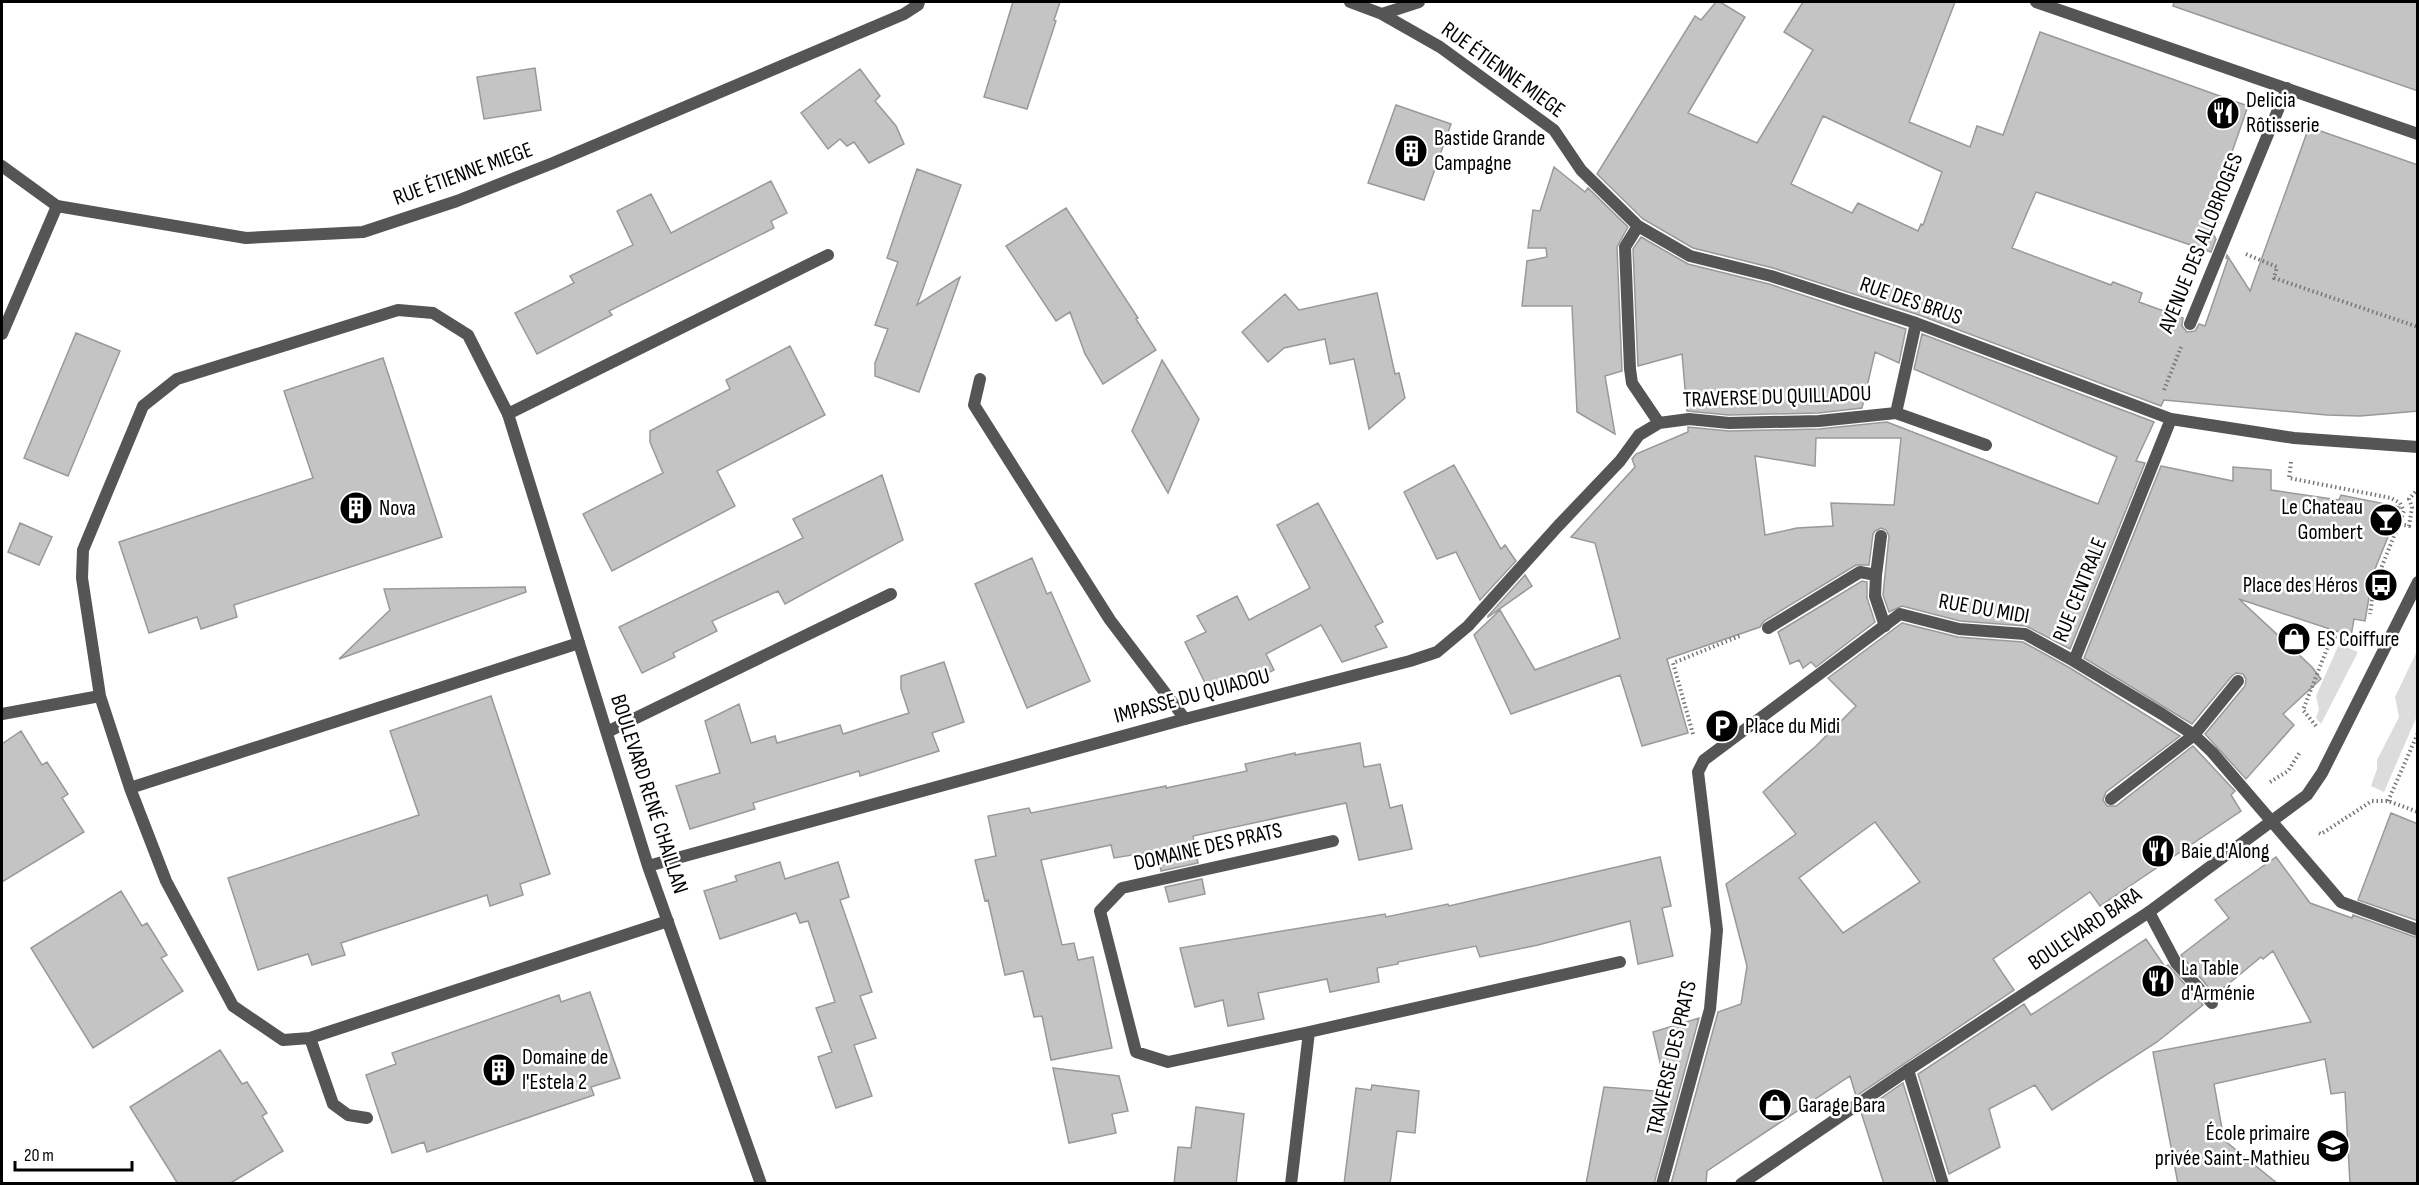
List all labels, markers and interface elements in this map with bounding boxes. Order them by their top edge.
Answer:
street label: RUE ÉTIENNE MIEGE [1436,16,1570,124]
place label: Delicia Rôtisserie [2246,87,2319,139]
restaurant icon: Delicia Rôtisserie [2205,95,2241,131]
place label: Bastide Grande Campagne [1434,125,1545,177]
building icon: Bastide Grande Campagne [1393,133,1429,169]
street label: RUE ÉTIENNE MIEGE [390,136,536,212]
street label: AVENUE DES ALLOBROGES [2152,149,2249,338]
street label: RUE DES BRUS [1856,271,1966,331]
street label: TRAVERSE DU QUILLADOU [1682,380,1872,414]
building icon: Nova [338,490,374,526]
place label: Le Chateau Gombert [2281,494,2363,546]
place label: Nova [379,495,416,522]
bar icon: Le Chateau Gombert [2368,502,2404,538]
street label: RUE CENTRALE [2047,534,2113,646]
bus stop icon: Place des Héros [2363,567,2399,603]
place label: Place des Héros [2243,572,2358,599]
street label: RUE DU MIDI [1937,588,2031,630]
shop icon: ES Coiffure [2276,621,2312,657]
place label: ES Coiffure [2317,626,2399,653]
street label: IMPASSE DU QUIADOU [1111,662,1273,730]
street label: BOULEVARD RENÉ CHAILLAN [604,691,694,897]
parking icon: Place du Midi [1704,708,1740,744]
place label: Place du Midi [1745,713,1840,740]
street label: DOMAINE DES PRATS [1131,817,1285,877]
restaurant icon: Baie d'Along [2140,833,2176,869]
place label: Baie d'Along [2181,838,2270,865]
street label: BOULEVARD BARA [2023,881,2147,977]
place label: La Table d'Arménie [2181,955,2255,1007]
restaurant icon: La Table d'Arménie [2140,963,2176,999]
street label: TRAVERSE DES PRATS [1641,978,1703,1138]
place label: Domaine de l'Estela 2 [522,1044,608,1096]
building icon: Domaine de l'Estela 2 [481,1052,517,1088]
shop icon: Garage Bara [1757,1087,1793,1123]
place label: Garage Bara [1798,1092,1886,1119]
place label: École primaire privée Saint-Mathieu [2155,1120,2310,1172]
school or university icon: École primaire privée Saint-Mathieu [2315,1128,2351,1164]
scale bar [15,1134,132,1172]
text: 20 m [24,1145,54,1166]

